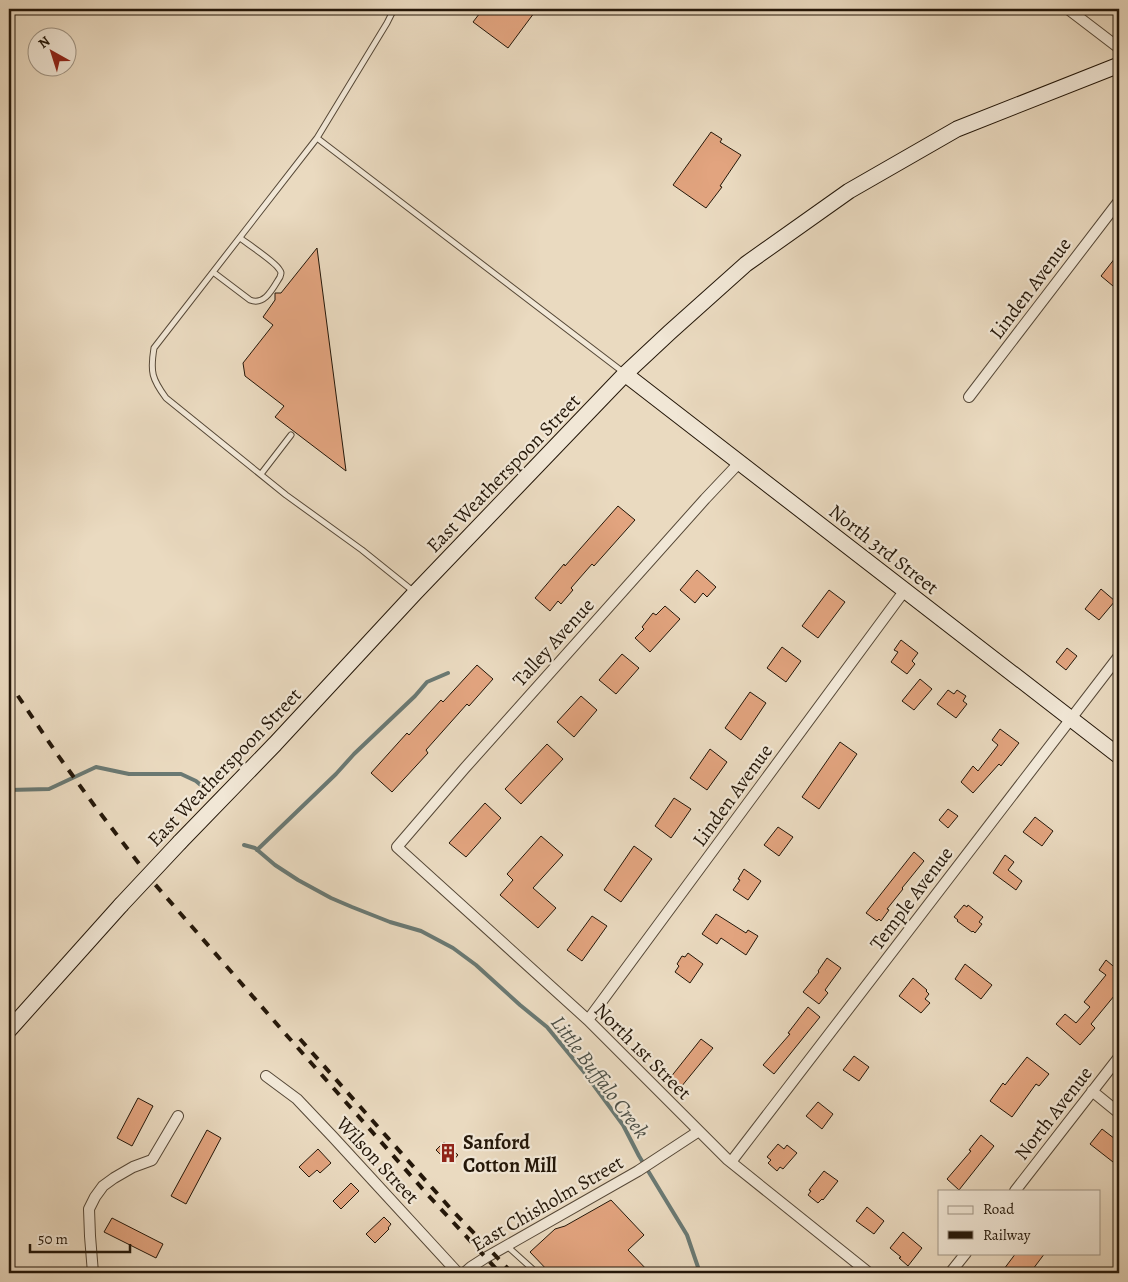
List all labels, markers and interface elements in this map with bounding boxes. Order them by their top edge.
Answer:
north arrow [28,28,78,78]
text: N [34,32,54,53]
street label: Linden Avenue [983,232,1078,345]
street label: East Weatherspoon Street [420,388,587,559]
street label: North 3rd Street [823,498,945,601]
street label: Talley Avenue [506,592,600,692]
street label: East Weatherspoon Street [141,682,308,853]
street label: Linden Avenue [686,738,779,852]
street label: Temple Avenue [864,841,959,956]
street label: North 1st Street [588,997,698,1106]
water label: Little Buffalo Creek [544,1010,656,1144]
street label: North Avenue [1008,1061,1099,1166]
street label: Wilson Street [329,1110,425,1210]
place label: Sanford Cotton Mill [463,1129,557,1179]
building icon: Sanford Cotton Mill [437,1142,459,1164]
street label: East Chisholm Street [466,1149,629,1258]
legend [938,1190,1100,1254]
text: Road [983,1199,1015,1219]
scale bar [30,1222,130,1254]
text: Railway [983,1225,1031,1245]
text: 50 m [38,1229,68,1249]

